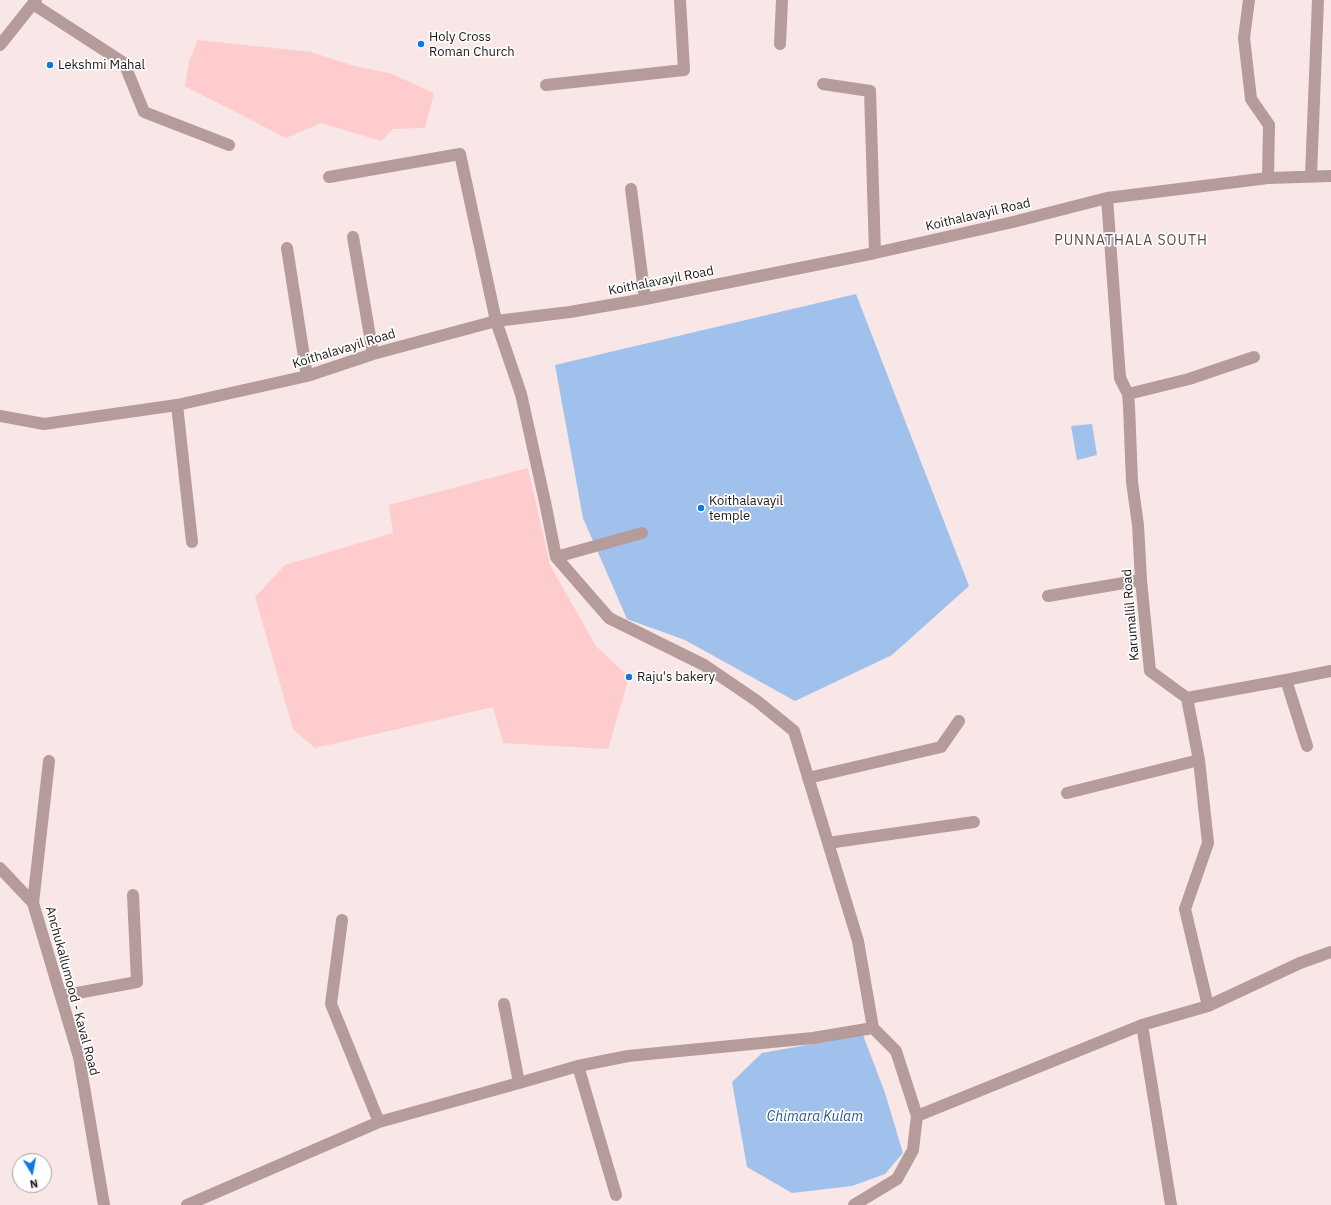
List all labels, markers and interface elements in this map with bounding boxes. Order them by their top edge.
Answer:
place label: Holy Cross Roman Church [429,29,515,60]
marker: Holy Cross Roman Church [416,39,426,49]
place label: Lekshmi Mahal [58,57,145,73]
marker: Lekshmi Mahal [45,60,55,70]
street label: Koithalavayil Road [924,195,1032,235]
district label: PUNNATHALA SOUTH [1054,233,1208,249]
street label: Koithalavayil Road [607,263,715,299]
street label: Koithalavayil Road [291,326,397,372]
place label: Koithalavayil temple [709,493,783,524]
marker: Koithalavayil temple [696,503,706,513]
street label: Karumallil Road [1119,568,1143,662]
place label: Raju's bakery [637,669,715,685]
marker: Raju's bakery [624,672,634,682]
street label: Anchukallumood - Kaval Road [42,905,102,1077]
water label: Chimara Kulam [767,1109,863,1125]
north arrow [12,1153,52,1193]
text: N [29,1176,39,1191]

